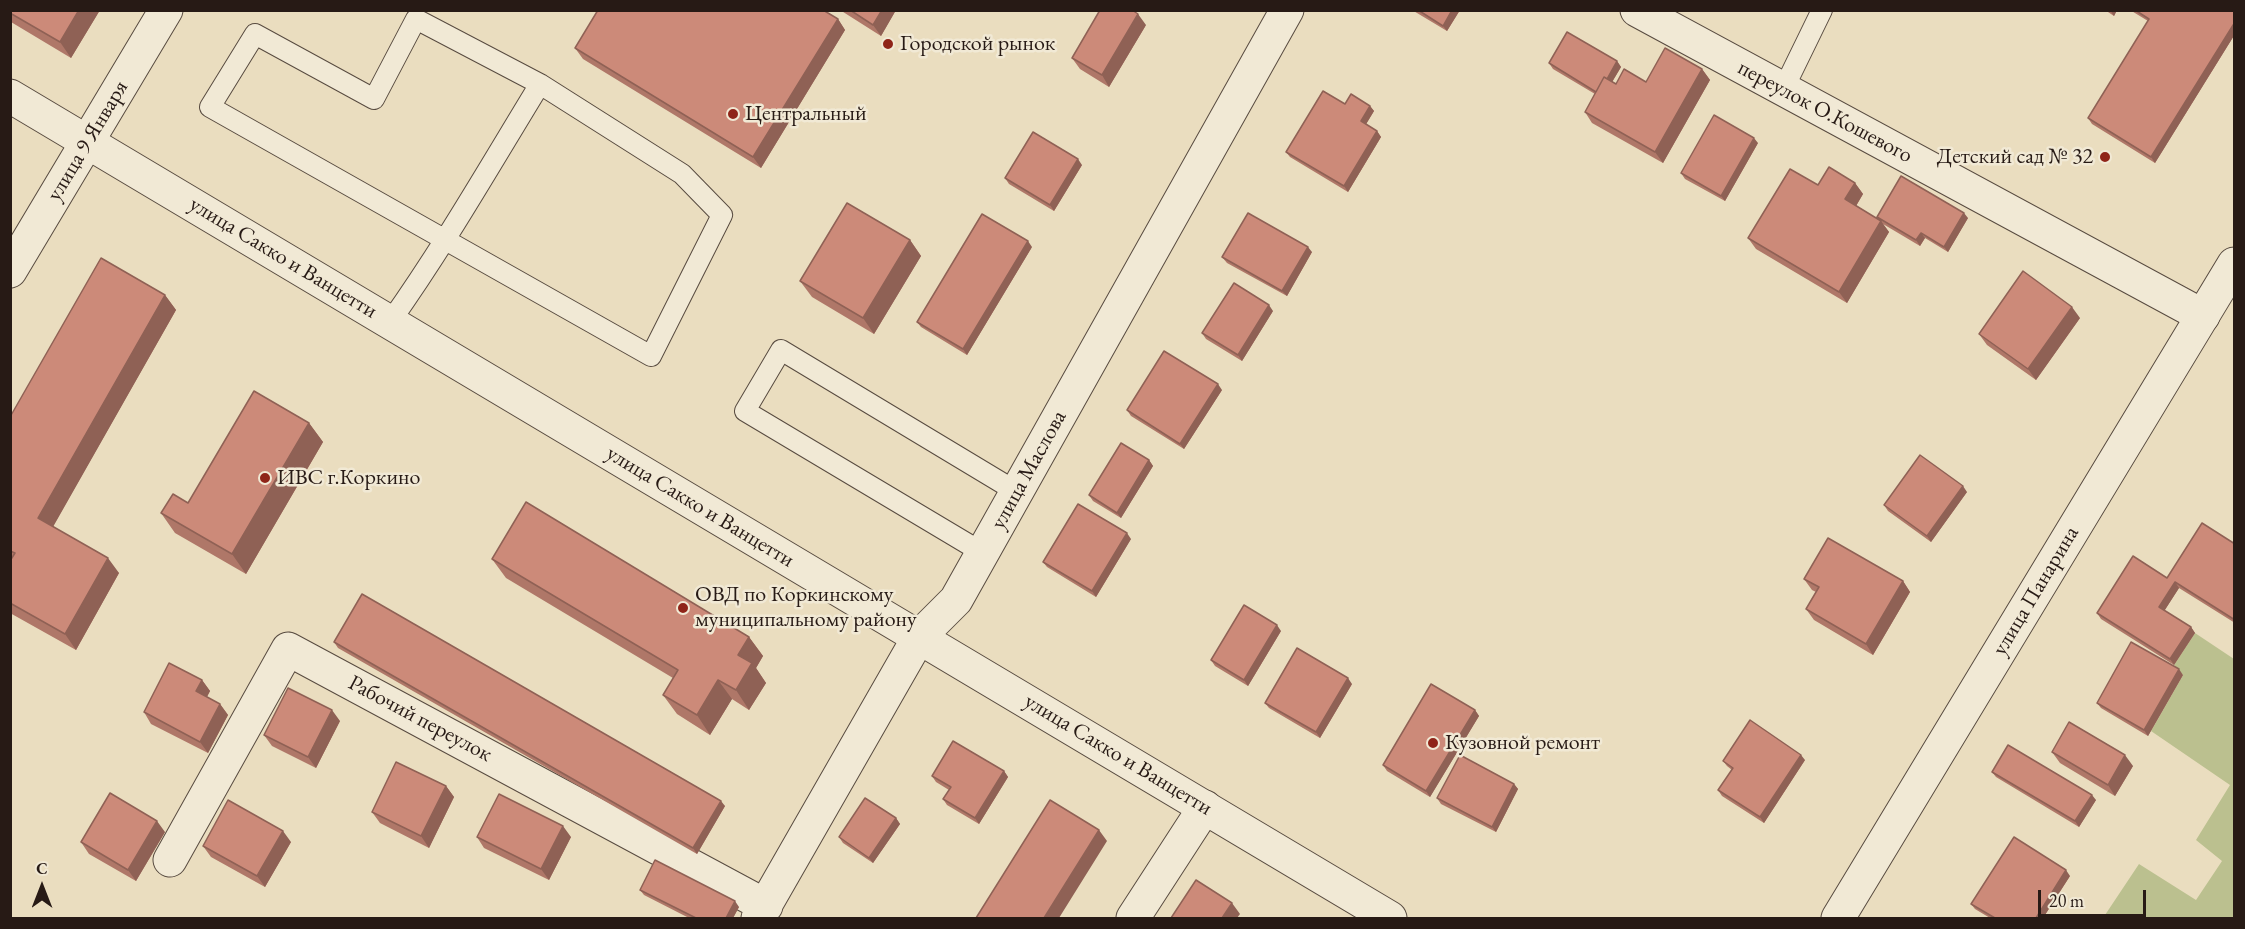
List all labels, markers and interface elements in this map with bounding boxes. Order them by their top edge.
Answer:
place label: Городской рынок [900,31,1055,57]
marker: Городской рынок [881,37,895,51]
street label: переулок О.Кошевого [1733,55,1917,169]
street label: улица 9 Января [42,76,134,206]
place label: Центральный [745,101,867,127]
marker: Центральный [726,107,740,121]
place label: Детский сад № 32 [1937,144,2093,170]
marker: Детский сад № 32 [2098,150,2112,164]
street label: улица Сакко и Ванцетти [184,191,382,325]
street label: улица Маслова [985,406,1073,534]
street label: улица Сакко и Ванцетти [601,440,799,574]
place label: ИВС г.Коркино [277,465,420,491]
marker: ИВС г.Коркино [258,471,272,485]
street label: улица Панарина [1987,522,2085,660]
place label: ОВД по Коркинскому муниципальному району [695,582,917,634]
marker: ОВД по Коркинскому муниципальному району [676,601,690,615]
street label: Рабочий переулок [344,670,496,768]
street label: улица Сакко и Ванцетти [1019,688,1217,822]
place label: Кузовной ремонт [1445,730,1600,756]
marker: Кузовной ремонт [1426,736,1440,750]
north arrow [12,857,72,917]
text: С [36,858,48,879]
scale bar [2041,878,2149,916]
text: 20 m [2049,889,2084,912]

